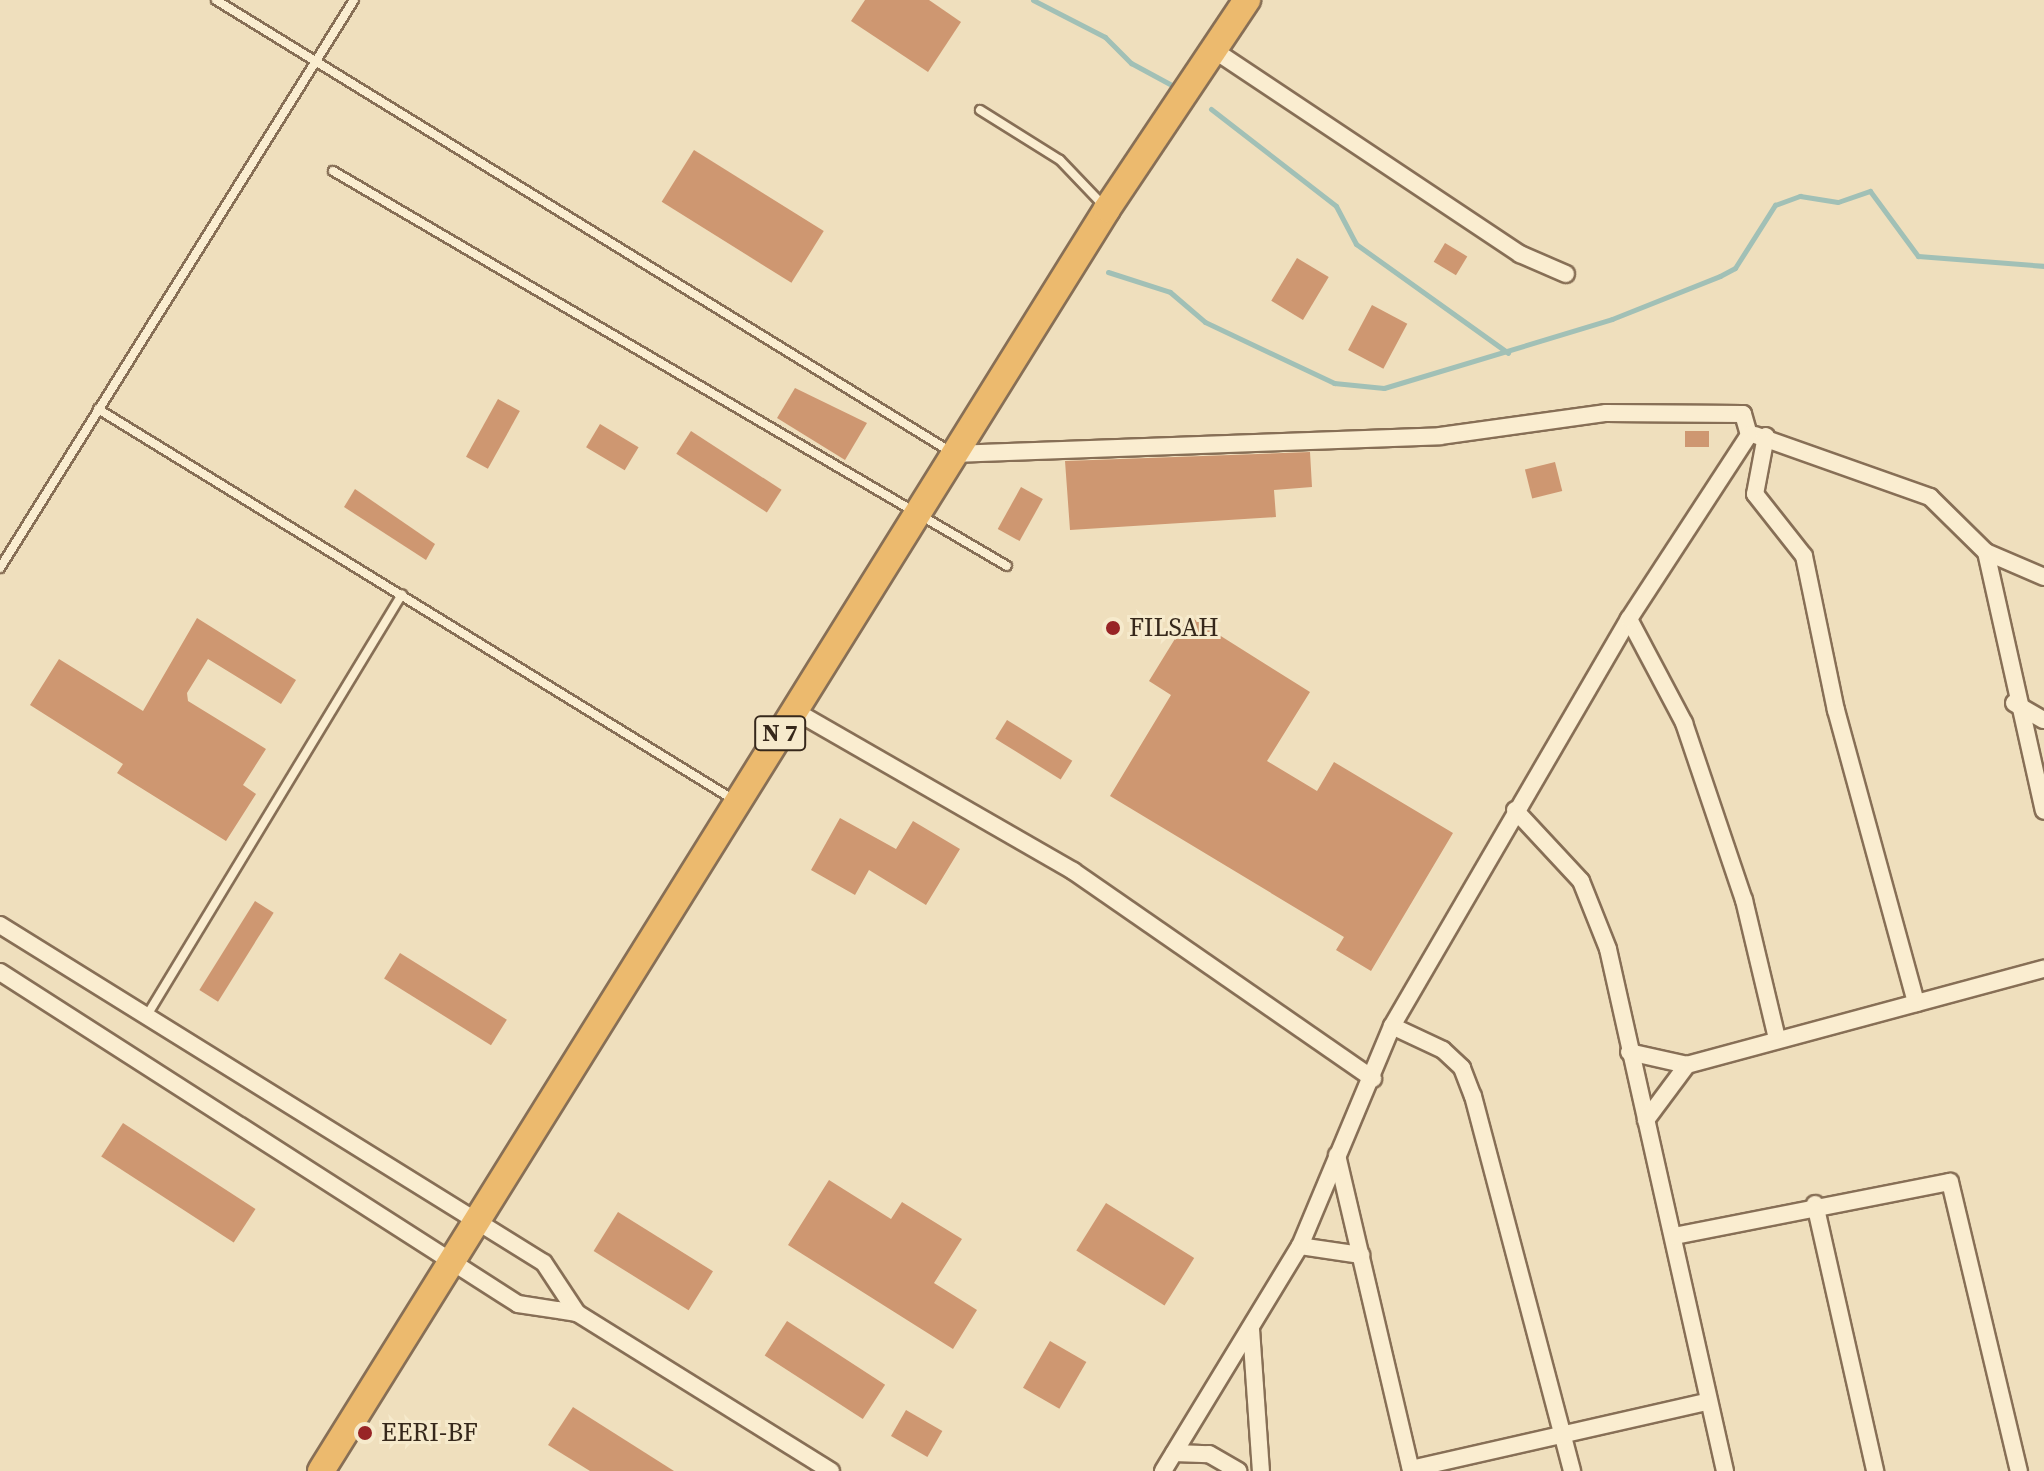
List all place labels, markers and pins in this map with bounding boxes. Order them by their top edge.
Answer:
place label: FILSAH [1129,612,1219,644]
marker: FILSAH [1104,619,1122,637]
place label: EERI-BF [381,1417,478,1449]
marker: EERI-BF [356,1424,374,1442]

